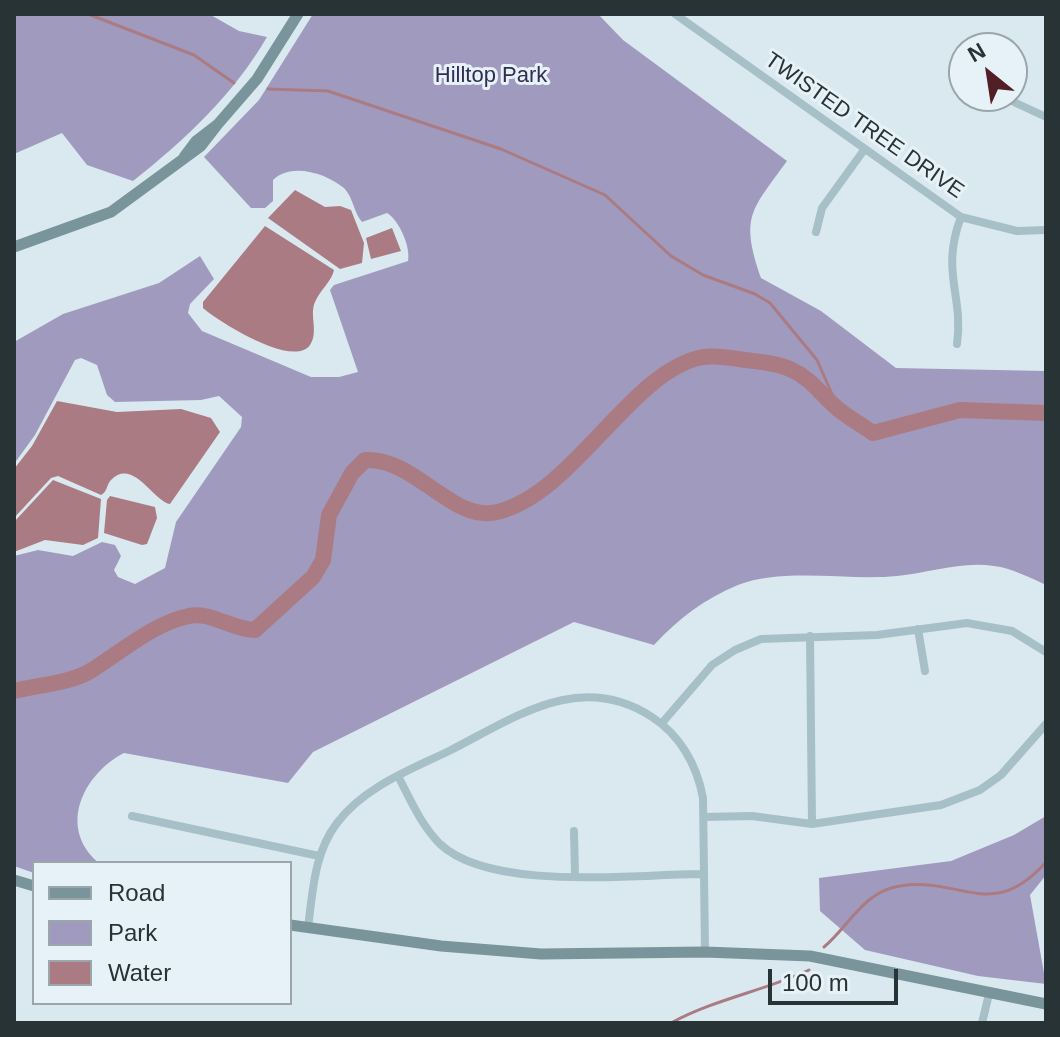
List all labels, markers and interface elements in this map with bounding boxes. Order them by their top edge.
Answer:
north arrow [948,32,1028,112]
text: N [964,38,990,67]
street label: TWISTED TREE DRIVE [759,47,969,205]
park label: Hilltop Park [435,63,547,89]
legend [32,861,292,1005]
text: Road [108,879,165,906]
text: Park [108,919,157,946]
scale bar [772,953,902,1003]
text: Water [108,959,171,986]
text: 100 m [782,969,849,996]

